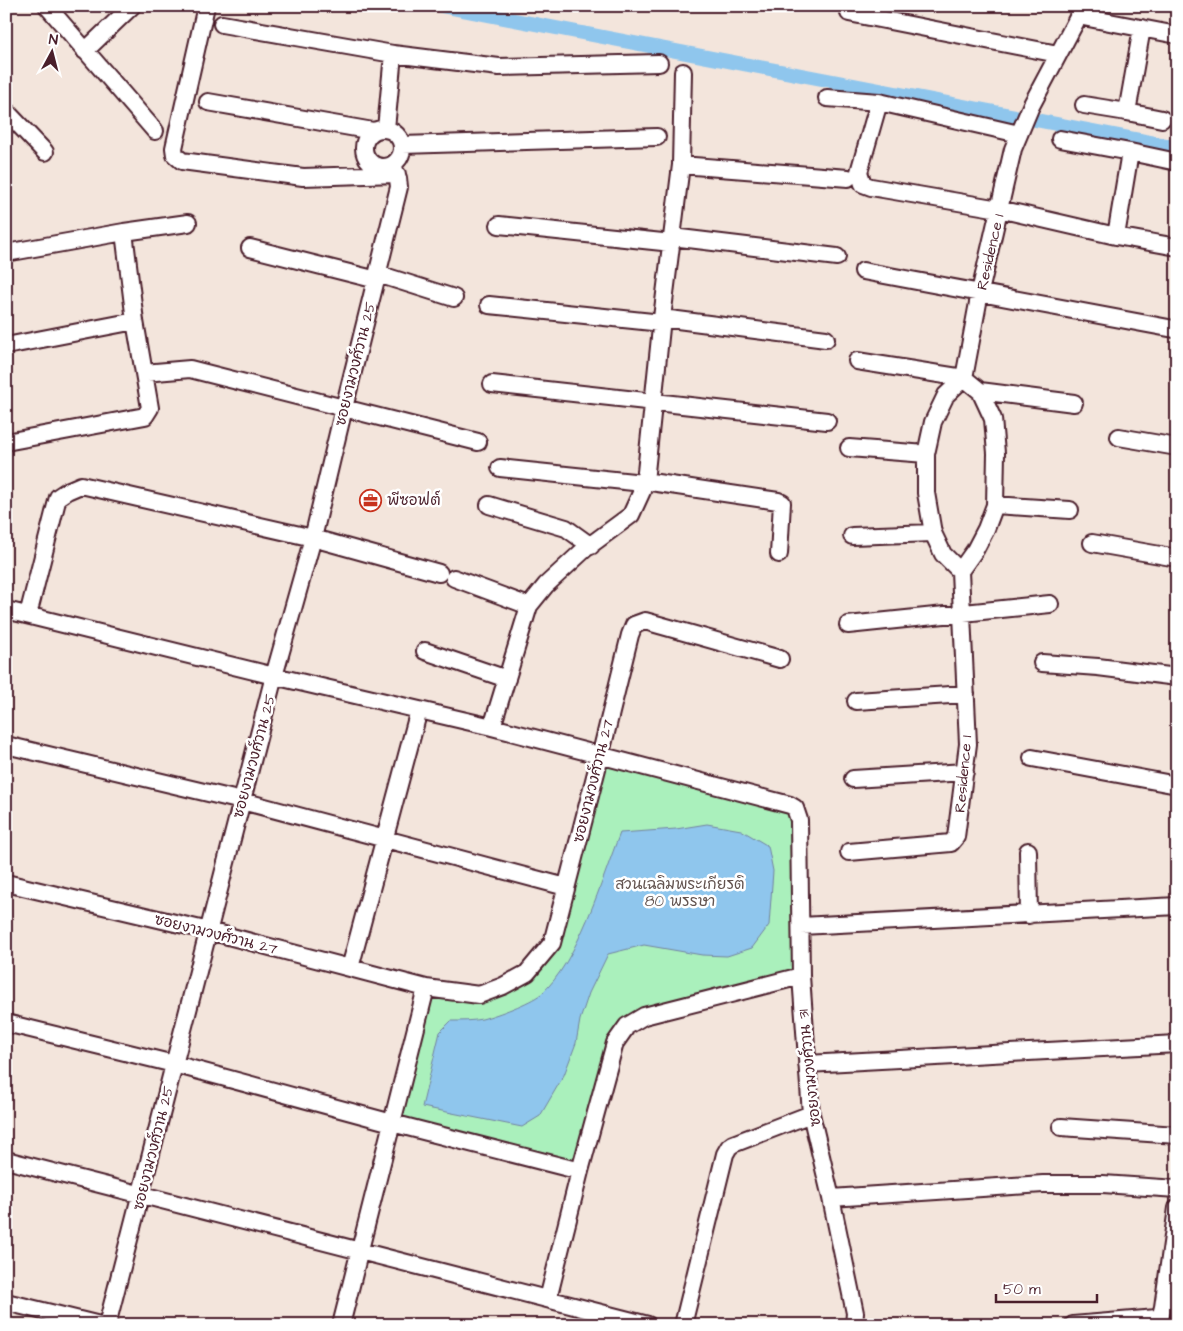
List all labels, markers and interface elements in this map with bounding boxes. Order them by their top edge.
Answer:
north arrow [28,28,78,78]
text: N [48,30,59,51]
street label: Residence 1 [972,212,1009,292]
street label: ซอยงามวงศ์วาน 25 [330,299,381,429]
office icon: พีซอฟต์ [359,488,383,512]
place label: พีซอฟต์ [387,490,441,511]
street label: ซอยงามวงศ์วาน 25 [228,691,281,820]
street label: ซอยงามวงศ์วาน 27 [568,717,619,845]
street label: Residence 1 [950,734,977,814]
park label: สวนเฉลิมพระเกียรติ 80 พรรษา [615,874,745,912]
street label: ซอยงามวงศ์วาน 27 [152,909,280,960]
street label: ซอยงามวงศ์วาน 31 [793,1008,826,1128]
street label: ซอยงามวงศ์วาน 25 [128,1083,179,1213]
scale bar [996,1271,1097,1303]
text: 50 m [1003,1279,1041,1300]

